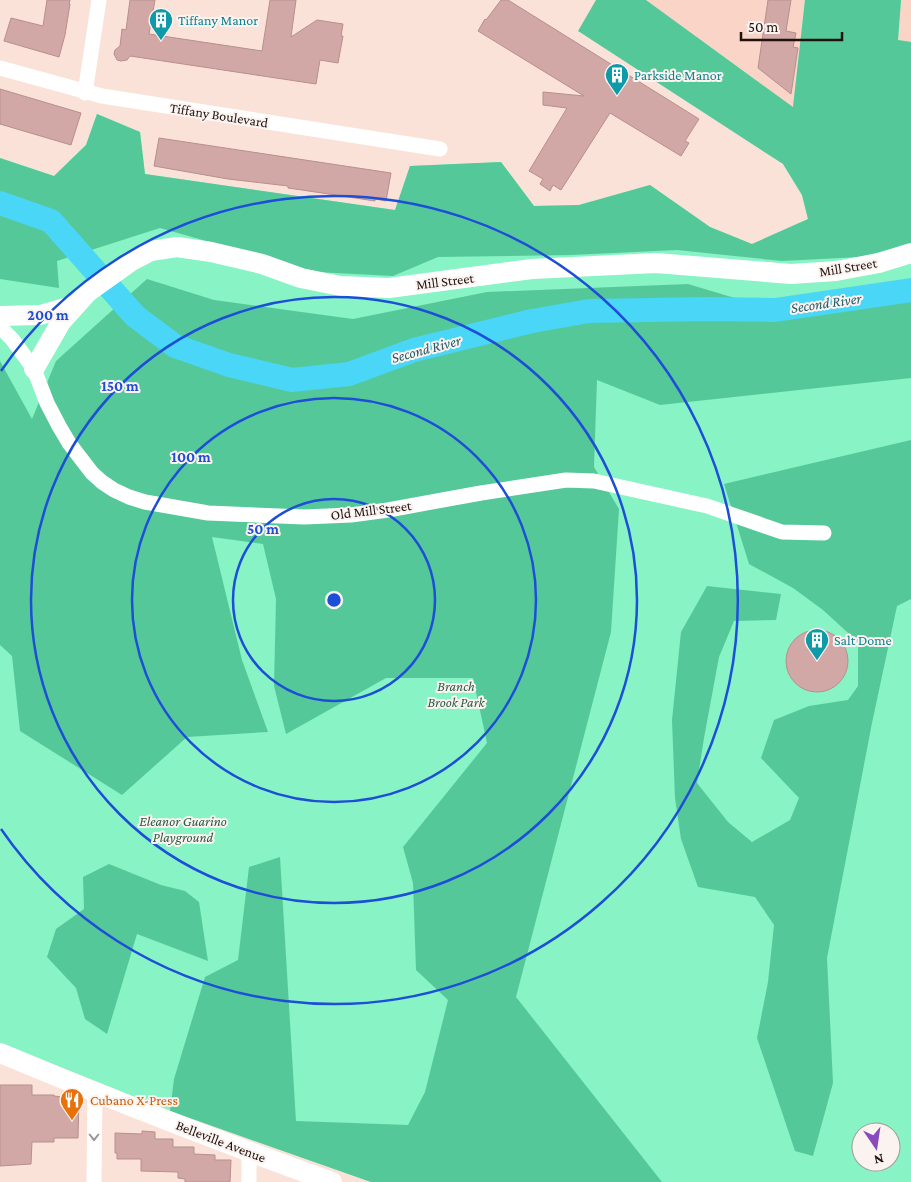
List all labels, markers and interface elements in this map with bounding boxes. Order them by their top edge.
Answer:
building icon: Tiffany Manor [148,7,174,41]
scale bar [741,10,842,42]
place label: Tiffany Manor [178,12,258,28]
text: 50 m [748,19,778,35]
building icon: Parkside Manor [604,62,630,96]
place label: Parkside Manor [634,67,722,83]
street label: Tiffany Boulevard [169,99,270,131]
street label: Mill Street [818,255,878,279]
street label: Mill Street [415,269,475,292]
water label: Second River [790,290,863,316]
text: 200 m [27,307,69,323]
water label: Second River [390,332,463,366]
text: 150 m [101,378,139,394]
text: 100 m [171,449,211,465]
street label: Old Mill Street [330,497,413,523]
text: 50 m [247,521,279,537]
centre of rings [325,591,343,609]
building icon: Salt Dome [804,627,830,661]
place label: Salt Dome [834,632,892,648]
park label: Branch Brook Park [427,678,486,710]
park label: Eleanor Guarino Playground [139,813,227,845]
restaurant icon: Cubano X-Press [59,1087,85,1121]
place label: Cubano X-Press [90,1092,178,1108]
street label: Belleville Avenue [174,1117,268,1165]
north arrow [851,1122,901,1172]
one-way arrow [89,1134,99,1141]
text: N [872,1151,885,1169]

